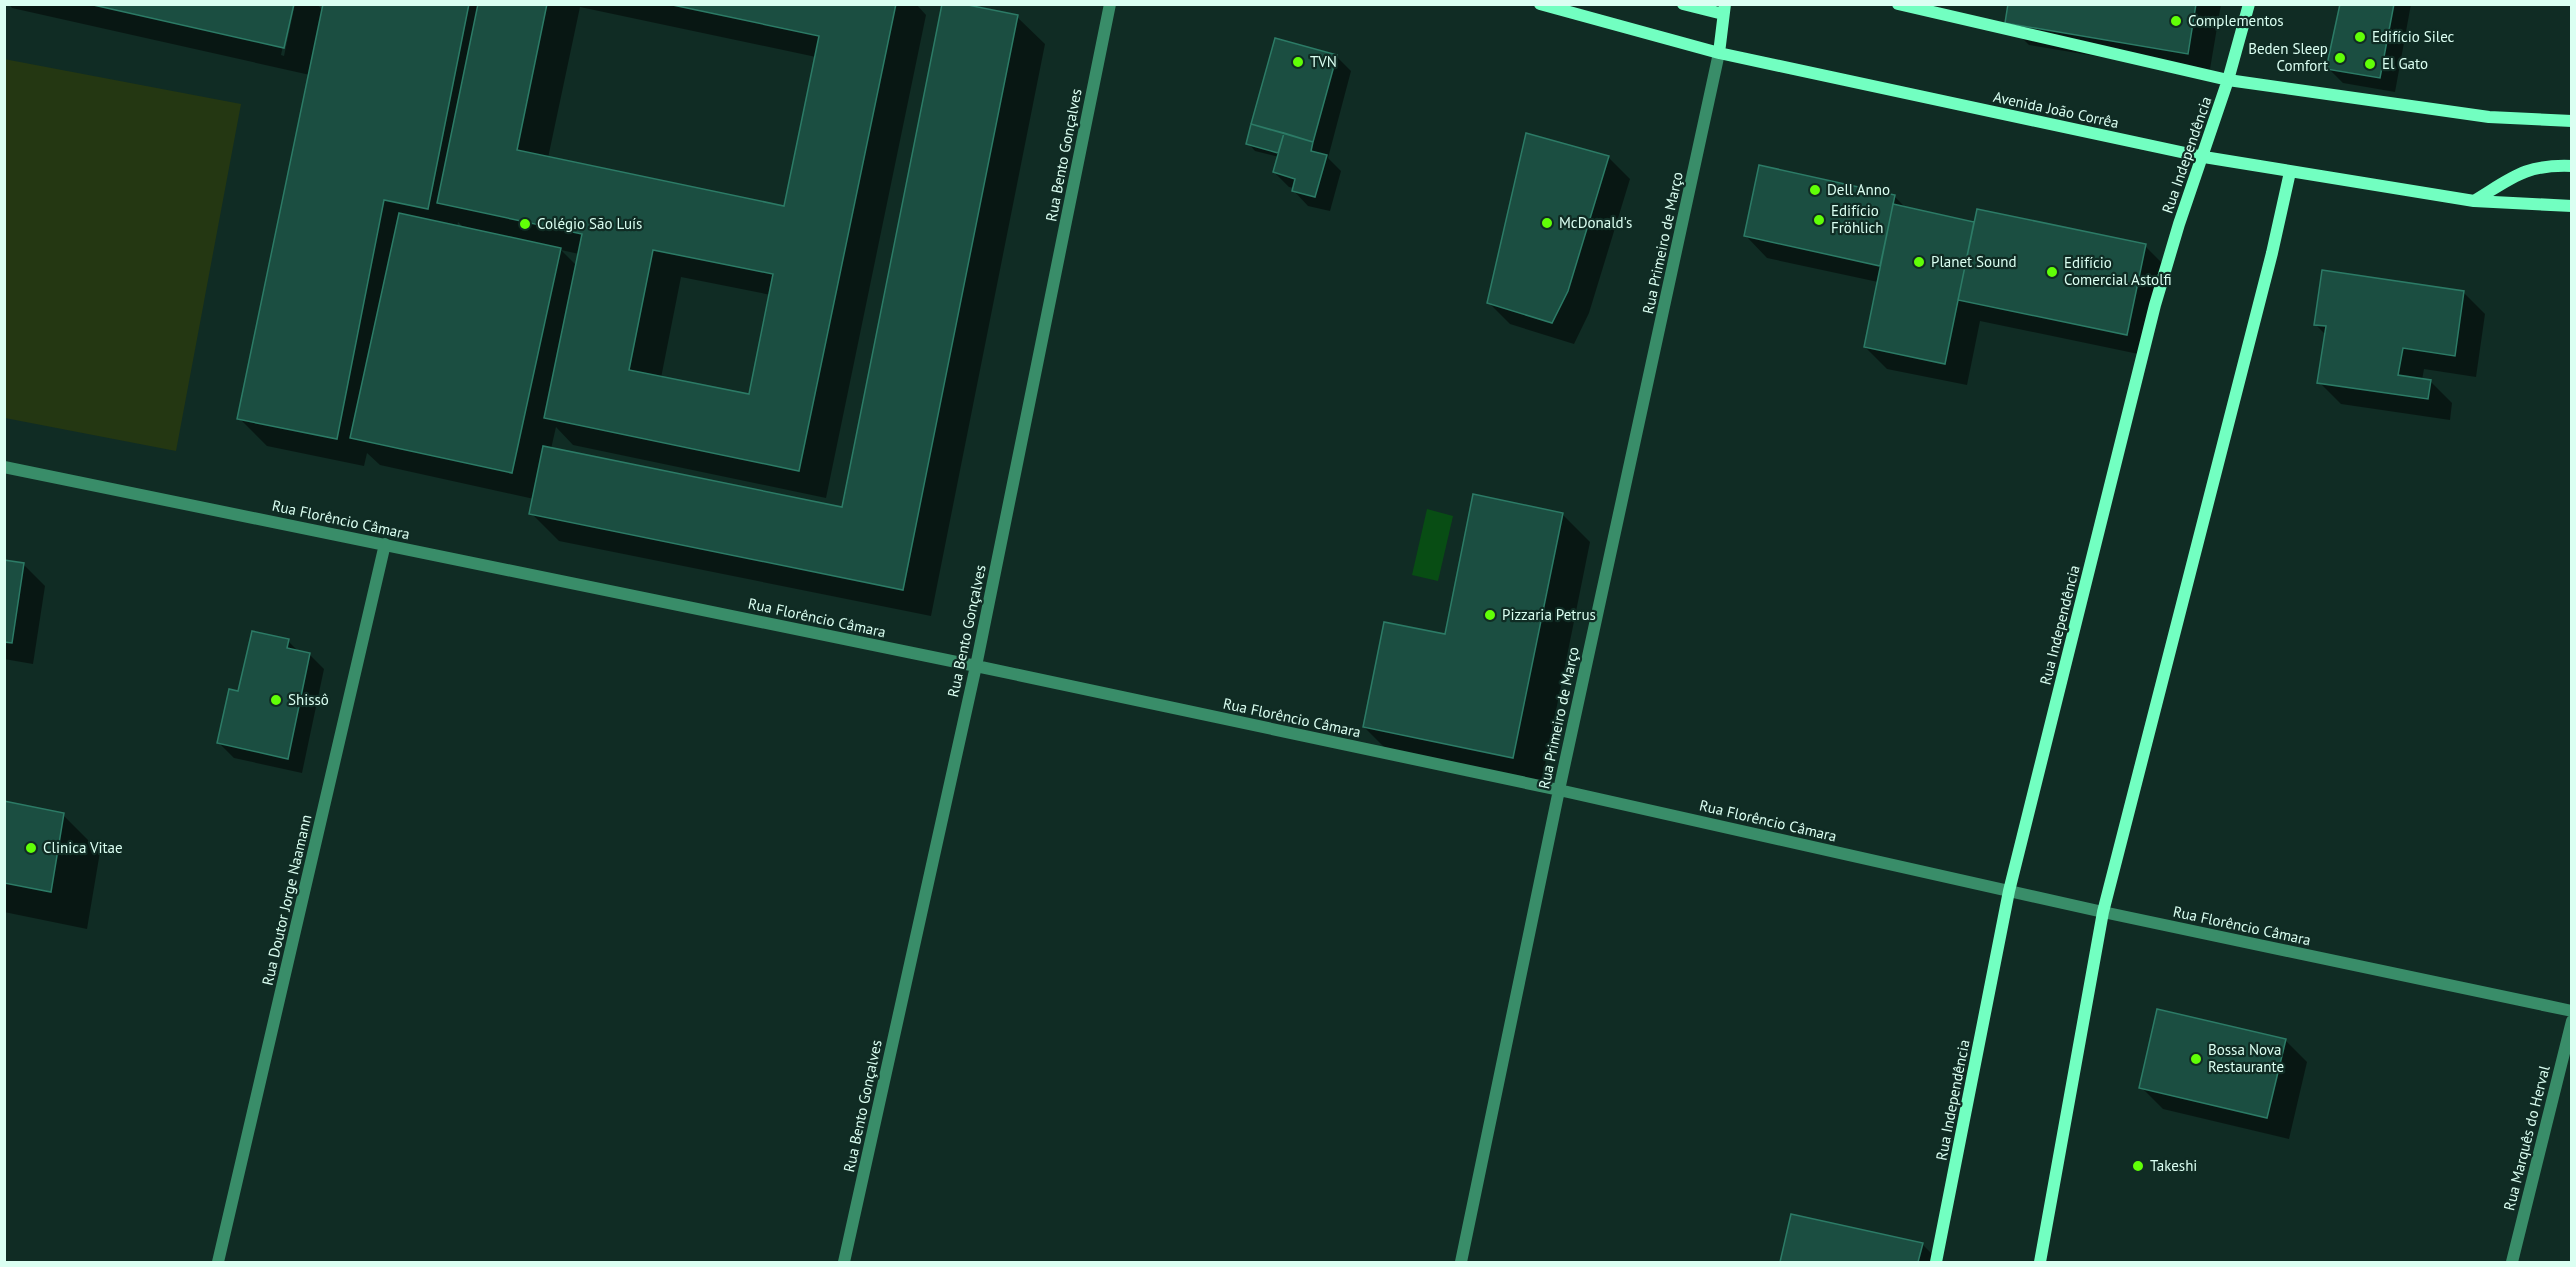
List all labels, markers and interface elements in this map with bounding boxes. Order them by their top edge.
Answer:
place label: Complementos [2188,11,2284,30]
marker: Complementos [2169,14,2183,28]
place label: Edifício Silec [2372,27,2455,46]
marker: Edifício Silec [2353,30,2367,44]
place label: Beden Sleep Comfort [2248,39,2328,75]
marker: Beden Sleep Comfort [2333,51,2347,65]
place label: TVN [1310,52,1337,71]
place label: El Gato [2382,54,2428,73]
marker: TVN [1291,55,1305,69]
marker: El Gato [2363,57,2377,71]
street label: Rua Bento Gonçalves [1041,87,1086,223]
street label: Avenida João Corrêa [1992,87,2121,132]
street label: Rua Independência [2158,94,2215,216]
street label: Rua Primeiro de Março [1638,170,1687,316]
place label: Dell Anno [1827,180,1890,199]
marker: Dell Anno [1808,183,1822,197]
place label: Edifício Fröhlich [1831,201,1883,237]
place label: McDonald's [1559,213,1632,232]
marker: Edifício Fröhlich [1812,213,1826,227]
place label: Colégio São Luís [537,214,642,233]
marker: McDonald's [1540,216,1554,230]
marker: Colégio São Luís [518,217,532,231]
place label: Planet Sound [1931,252,2017,271]
place label: Edifício Comercial Astolfi [2064,253,2172,289]
marker: Planet Sound [1912,255,1926,269]
marker: Edifício Comercial Astolfi [2045,265,2059,279]
street label: Rua Florêncio Câmara [270,496,412,543]
street label: Rua Bento Gonçalves [943,563,990,699]
street label: Rua Independência [2035,563,2084,687]
street label: Rua Florêncio Câmara [746,594,888,641]
place label: Pizzaria Petrus [1502,605,1596,624]
marker: Pizzaria Petrus [1483,608,1497,622]
street label: Rua Primeiro de Março [1534,645,1583,791]
place label: Shissô [288,690,329,709]
marker: Shissô [269,693,283,707]
street label: Rua Florêncio Câmara [1221,694,1363,741]
street label: Rua Florêncio Câmara [1698,795,1839,846]
street label: Rua Doutor Jorge Naamann [258,813,315,987]
place label: Clinica Vitae [43,838,123,857]
marker: Clinica Vitae [24,841,38,855]
street label: Rua Florêncio Câmara [2171,902,2313,949]
street label: Rua Bento Gonçalves [839,1038,886,1174]
street label: Rua Independência [1931,1038,1974,1162]
place label: Bossa Nova Restaurante [2208,1040,2284,1076]
marker: Bossa Nova Restaurante [2189,1052,2203,1066]
street label: Rua Marquês do Herval [2499,1063,2554,1212]
place label: Takeshi [2150,1156,2197,1175]
marker: Takeshi [2131,1159,2145,1173]

